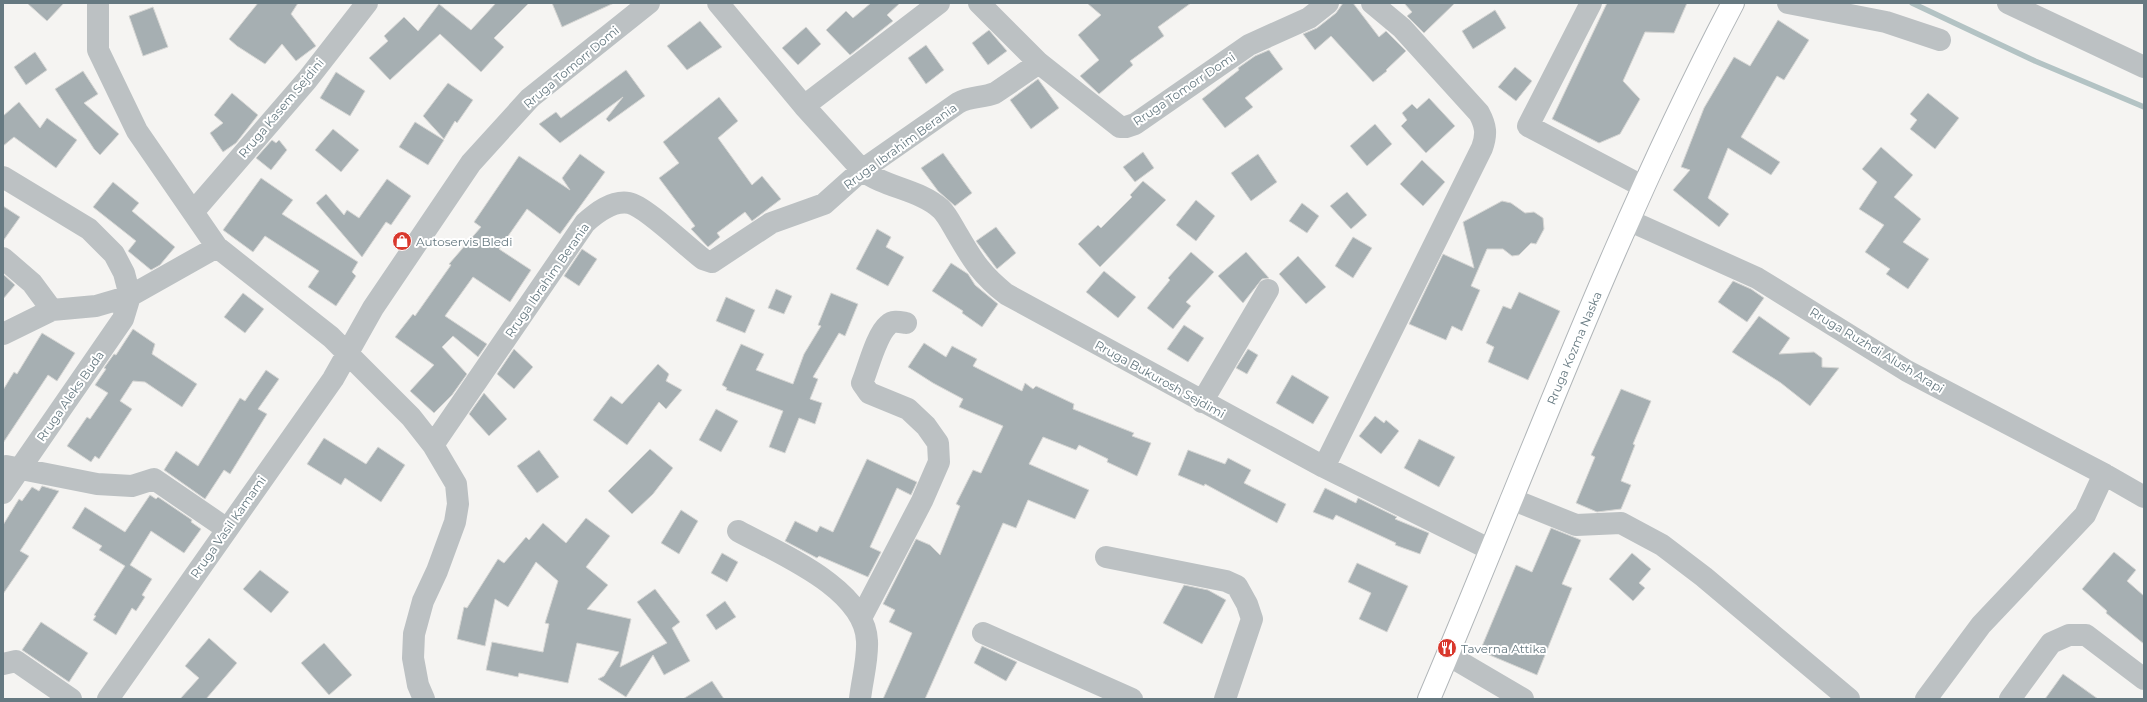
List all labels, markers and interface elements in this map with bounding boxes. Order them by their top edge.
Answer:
street label: Rruga Tomorr Domi [520,23,622,111]
street label: Rruga Tomorr Domi [1130,49,1238,129]
street label: Rruga Kasem Sejdini [235,55,327,161]
street label: Rruga Ibrahim Berania [840,100,960,192]
street label: Rruga Ibrahim Berania [502,220,592,340]
shop icon: Autoservis Bledi [391,230,413,252]
place label: Autoservis Bledi [416,234,512,249]
street label: Rruga Kozma Naska [1543,289,1605,407]
street label: Rruga Ruzhdi Alush Arapi [1807,304,1947,396]
street label: Rruga Bukurosh Sejdimi [1092,337,1228,421]
street label: Rruga Aleks Buda [33,348,107,444]
street label: Rruga Vasil Kamami [187,473,269,581]
restaurant icon: Taverna Attika [1436,637,1458,659]
place label: Taverna Attika [1461,641,1547,656]

